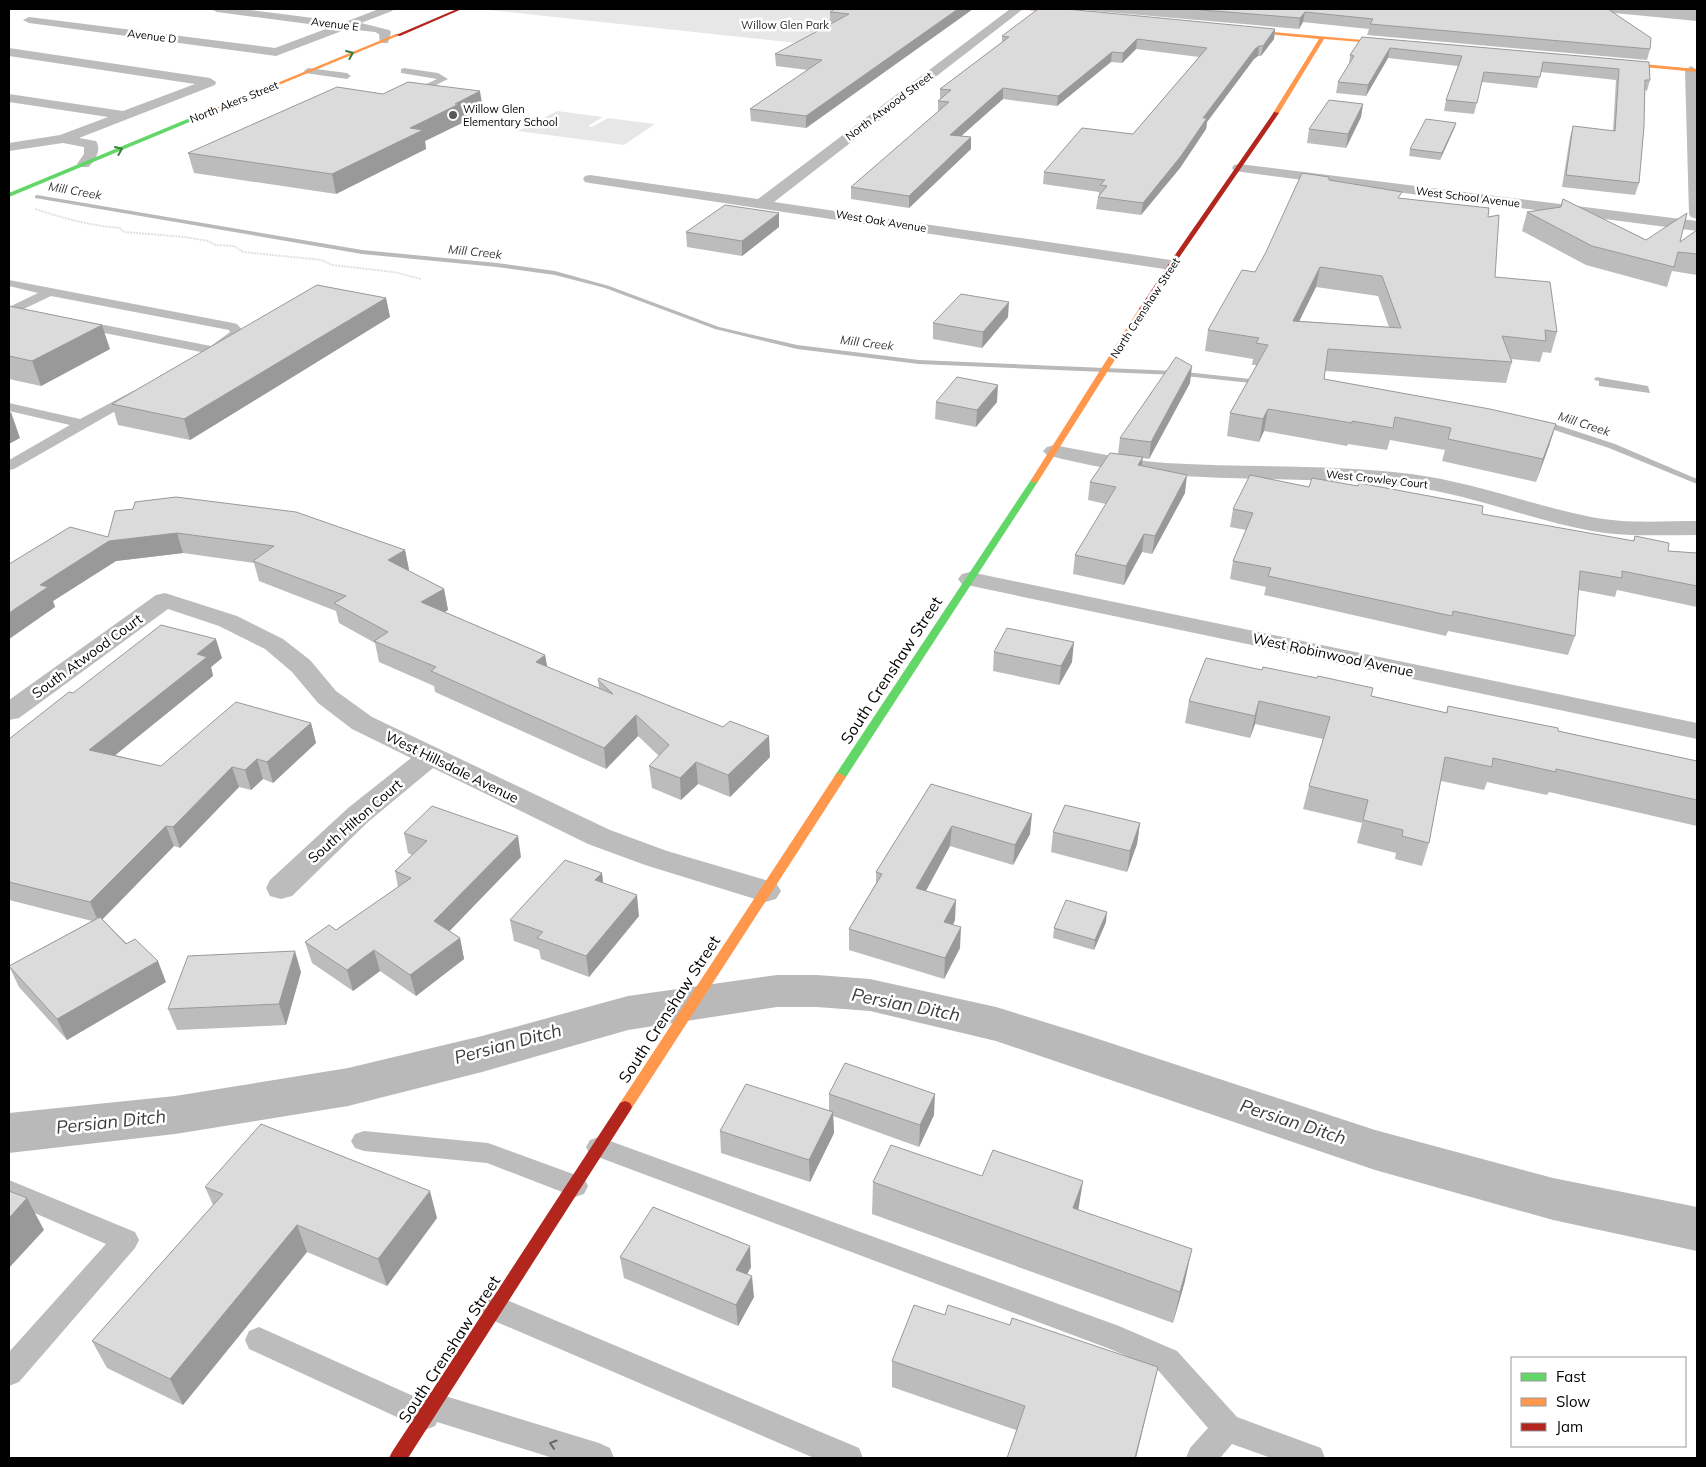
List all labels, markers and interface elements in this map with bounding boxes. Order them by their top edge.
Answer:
street label: Avenue E [310,14,360,34]
park label: Willow Glen Park [741,18,829,32]
street label: Avenue D [127,26,177,46]
one-way arrow [345,50,354,60]
street label: North Atwood Street [843,68,936,143]
street label: North Akers Street [188,78,280,126]
place label: Willow Glen Elementary School [463,102,558,129]
marker: Willow Glen Elementary School [447,109,459,121]
one-way arrow [114,145,123,156]
water label: Mill Creek [47,178,104,203]
street label: West School Avenue [1415,184,1521,210]
street label: West Oak Avenue [835,207,927,235]
water label: Mill Creek [448,241,503,262]
street label: North Crenshaw Street [1107,255,1183,361]
water label: Mill Creek [839,332,895,353]
water label: Mill Creek [1556,408,1613,439]
street label: West Crowley Court [1326,467,1429,491]
street label: South Crenshaw Street [836,592,946,747]
street label: South Atwood Court [28,610,146,702]
street label: West Robinwood Avenue [1251,629,1415,681]
street label: West Hillsdale Avenue [383,727,521,807]
street label: South Hilton Court [304,775,406,867]
street label: South Crenshaw Street [614,931,724,1086]
water label: Persian Ditch [850,983,962,1026]
water label: Persian Ditch [452,1018,564,1069]
water label: Persian Ditch [1237,1094,1349,1149]
water label: Persian Ditch [55,1104,167,1139]
street label: South Crenshaw Street [394,1271,504,1426]
legend [1511,1357,1686,1447]
text: Fast [1556,1367,1586,1386]
text: Slow [1556,1392,1590,1411]
text: Jam [1556,1417,1583,1436]
one-way arrow [549,1439,557,1449]

